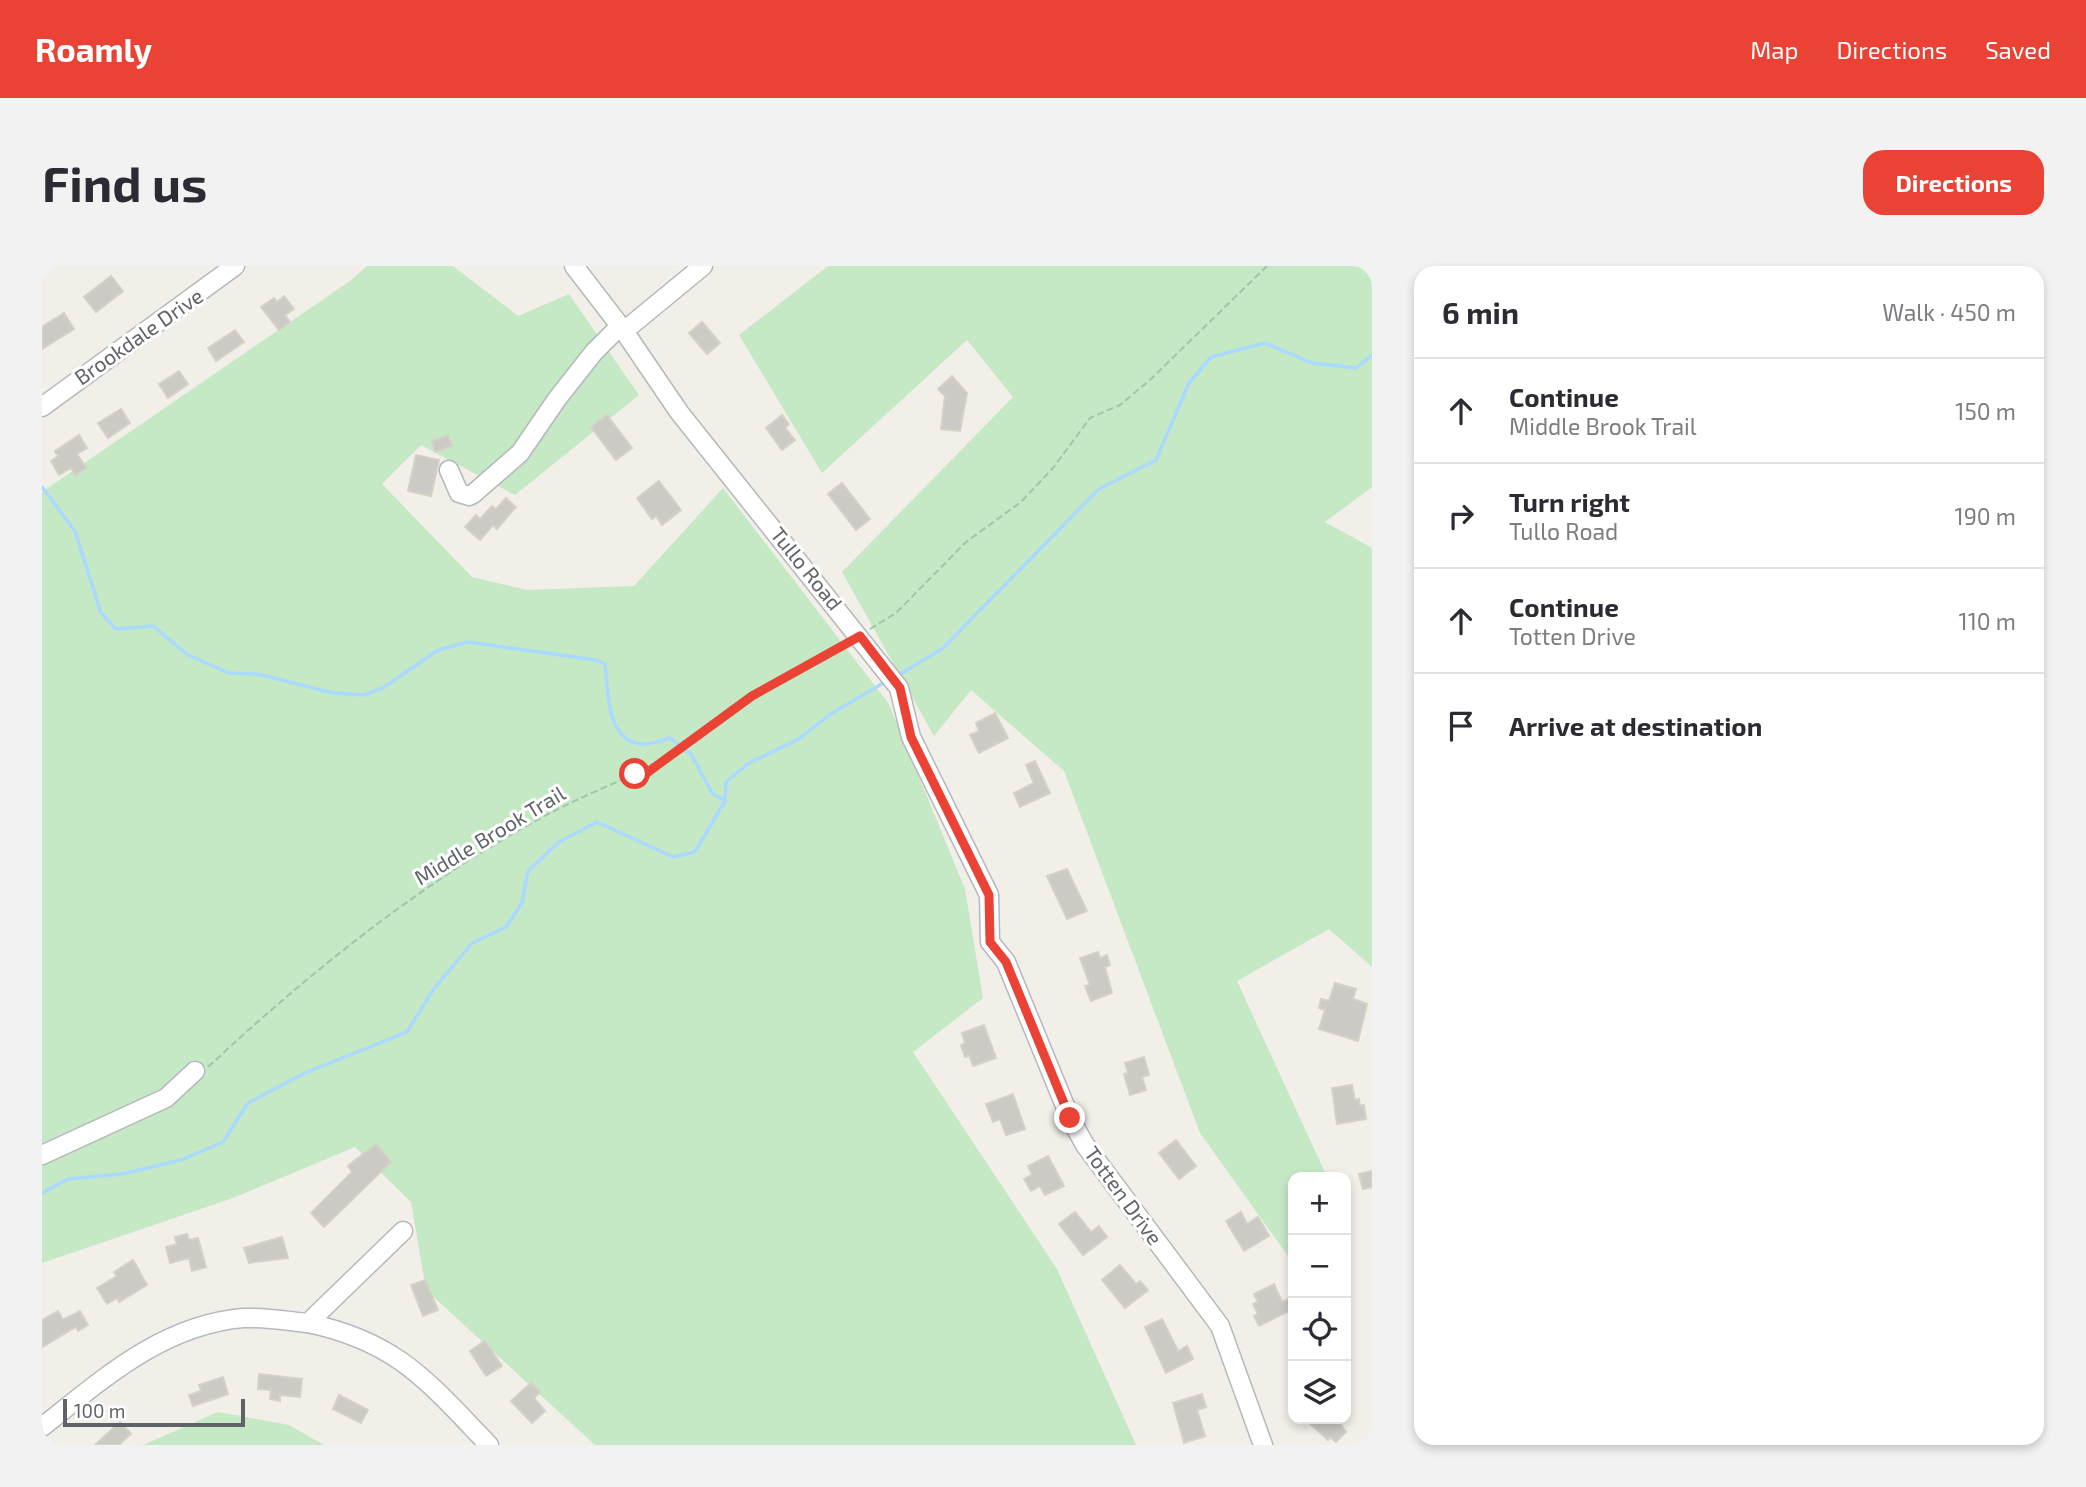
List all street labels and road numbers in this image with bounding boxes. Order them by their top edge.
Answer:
street label: Brookdale Drive [69,282,207,389]
street label: Tullo Road [766,521,848,615]
street label: Middle Brook Trail [409,780,570,890]
street label: Totten Drive [1080,1141,1168,1249]

